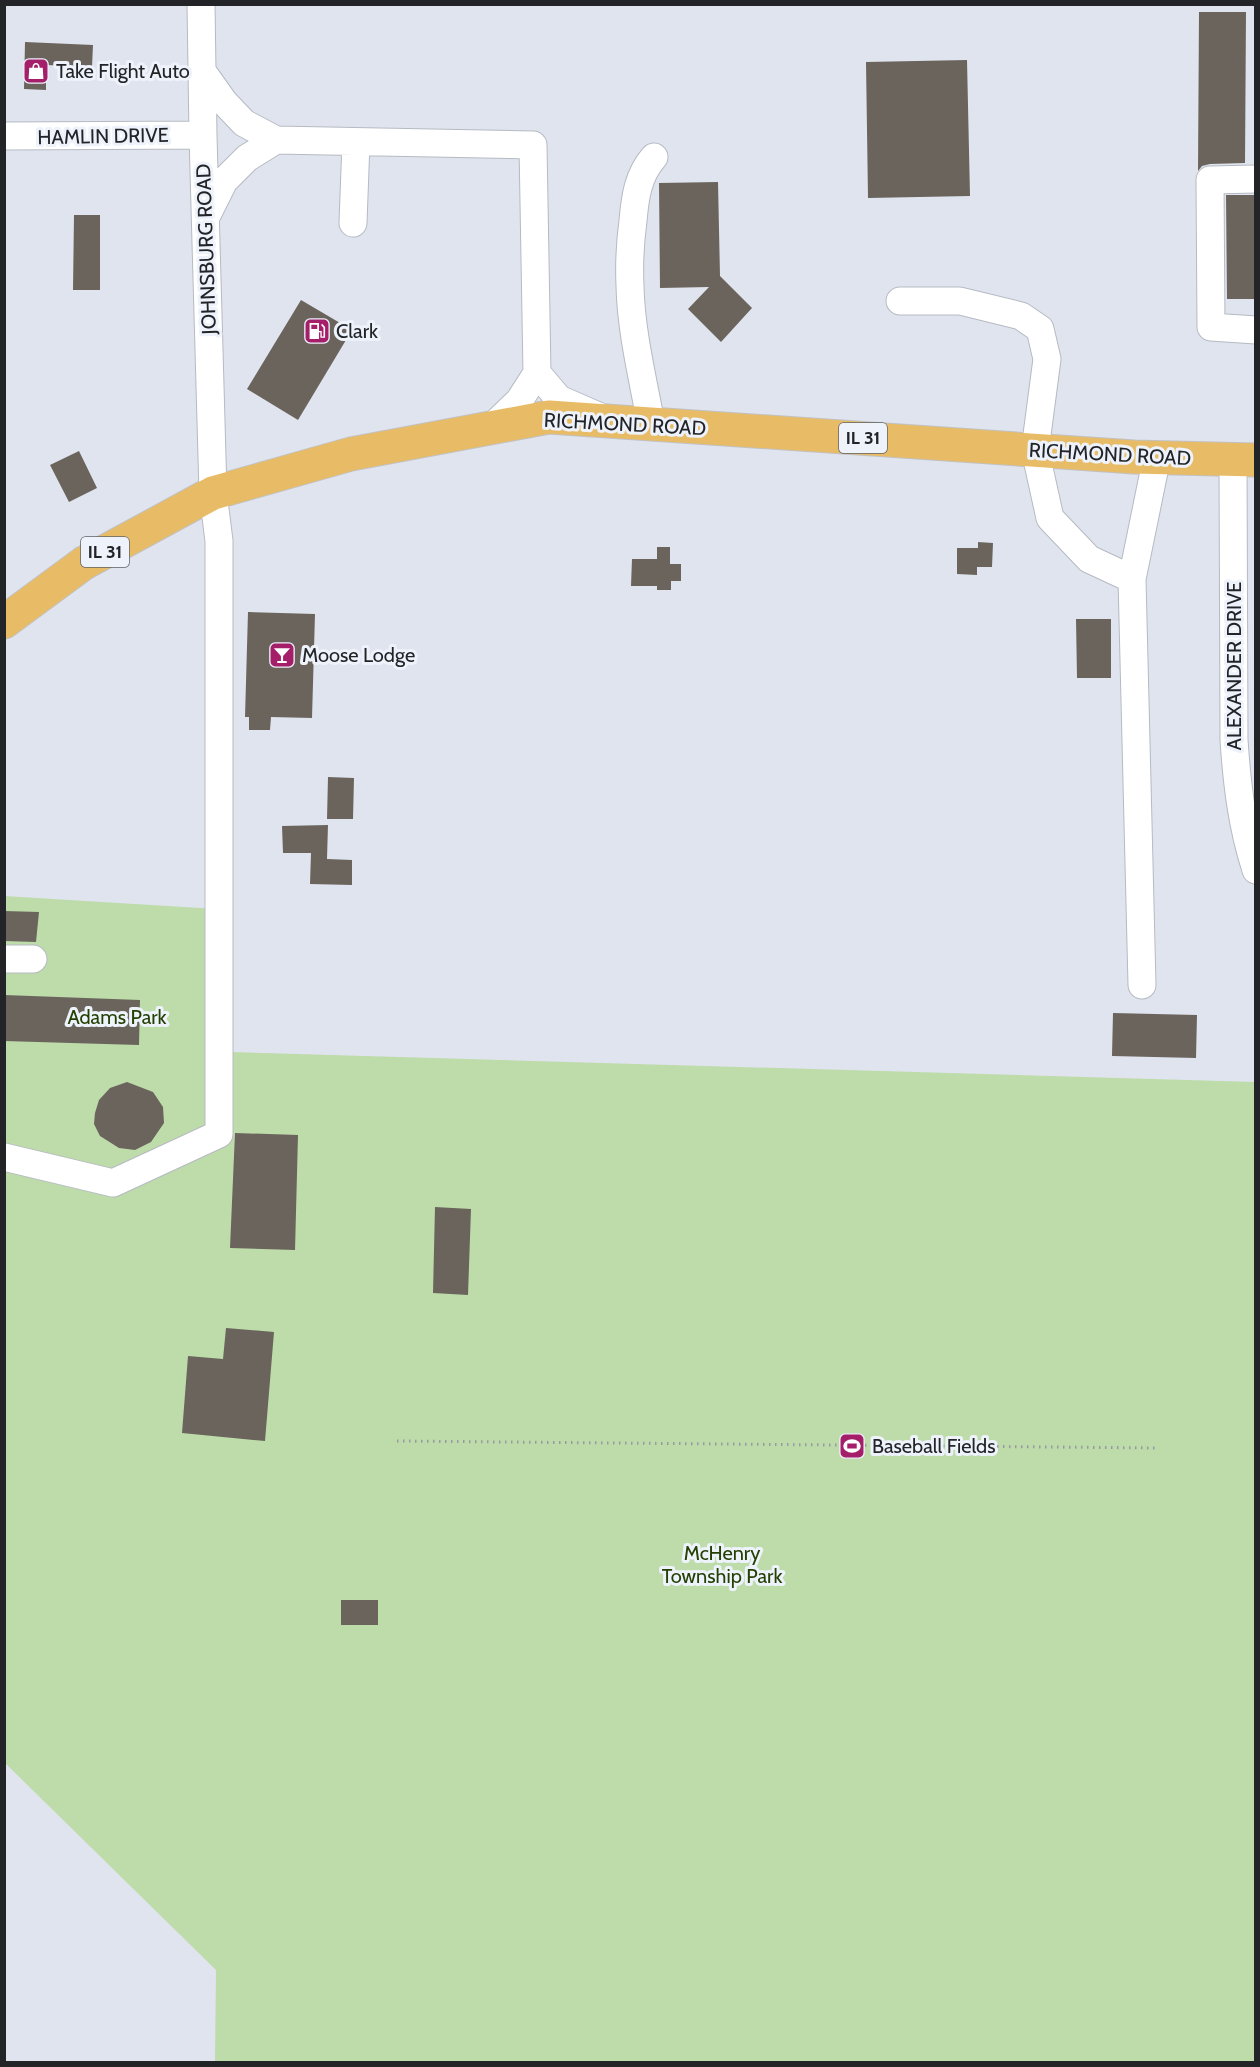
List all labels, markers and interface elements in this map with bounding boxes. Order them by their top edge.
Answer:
shop icon: Take Flight Auto [21,56,51,86]
place label: Take Flight Auto [56,59,190,83]
street label: HAMLIN DRIVE [37,123,169,149]
street label: JOHNSBURG ROAD [191,163,221,336]
fuel station icon: Clark [302,316,332,346]
place label: Clark [336,319,378,343]
street label: RICHMOND ROAD [543,408,707,440]
road number: IL 31 [839,423,887,453]
street label: RICHMOND ROAD [1028,438,1192,470]
road number: IL 31 [81,537,129,567]
street label: ALEXANDER DRIVE [1222,582,1246,750]
bar icon: Moose Lodge [267,640,297,670]
place label: Moose Lodge [302,643,415,667]
park label: Adams Park [67,1005,167,1029]
sports icon: Baseball Fields [837,1431,867,1461]
place label: Baseball Fields [872,1434,996,1458]
park label: McHenry Township Park [662,1541,782,1588]

